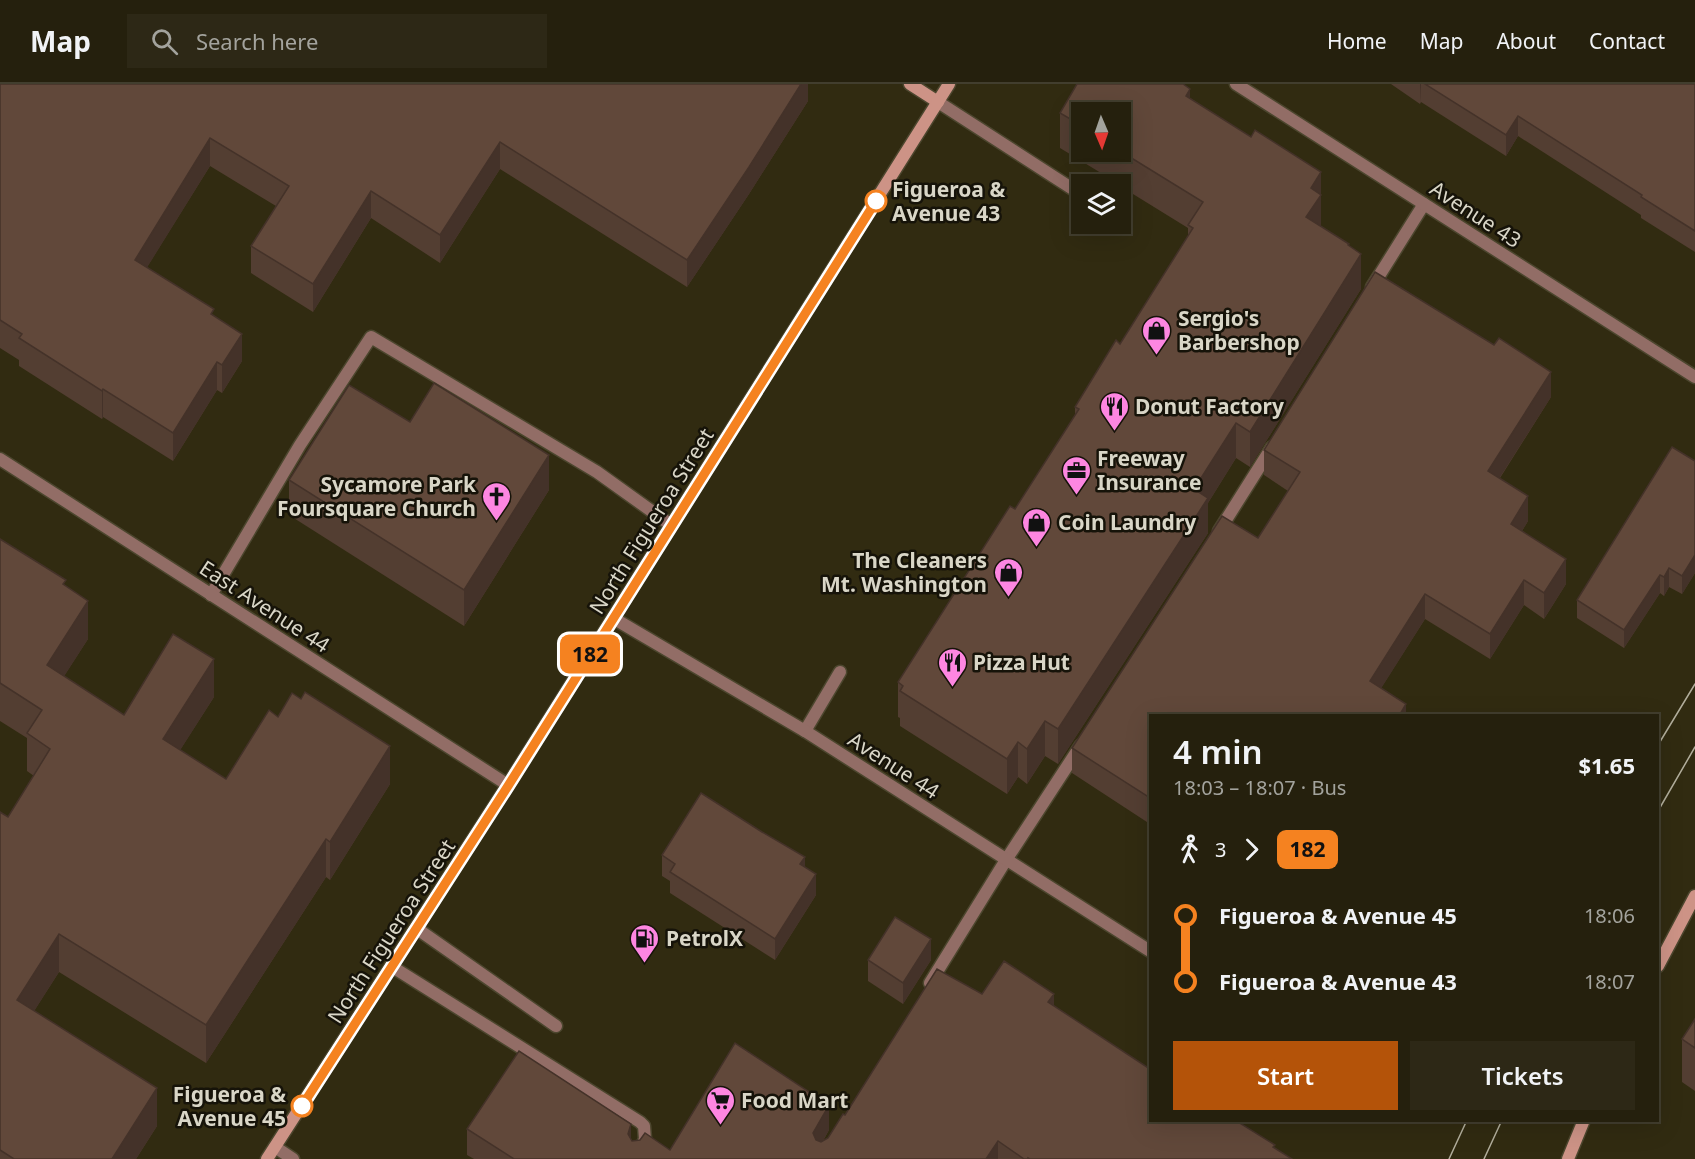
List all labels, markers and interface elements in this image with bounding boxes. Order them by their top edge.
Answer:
search box [127,14,547,68]
text: Map [30,22,91,60]
icon: search [148,25,181,58]
text: Search here [196,26,318,56]
text: Home [1327,27,1387,55]
text: Map [1420,27,1463,55]
text: About [1496,27,1556,55]
text: Contact [1589,27,1665,55]
north arrow [1071,102,1131,162]
map controls [1071,102,1131,234]
button: layers [1071,174,1131,234]
street label: Avenue 43 [1425,174,1527,254]
place label: Figueroa & Avenue 43 [892,175,1005,227]
marker: Figueroa & Avenue 43 [865,190,887,212]
place label: Sergio's Barbershop [1178,304,1300,356]
shop icon: Sergio's Barbershop [1141,314,1173,356]
restaurant icon: Donut Factory [1098,390,1130,432]
place label: Donut Factory [1135,392,1284,420]
street label: North Figueroa Street [582,422,720,619]
place label: Freeway Insurance [1097,444,1202,496]
office icon: Freeway Insurance [1060,454,1092,496]
place label: Sycamore Park Foursquare Church [277,470,477,522]
church icon: Sycamore Park Foursquare Church [481,480,513,522]
shop icon: Coin Laundry [1021,506,1053,548]
place label: Coin Laundry [1058,508,1196,536]
place label: The Cleaners Mt. Washington [821,546,987,598]
street label: East Avenue 44 [195,553,335,659]
shop icon: The Cleaners Mt. Washington [992,556,1024,598]
line badge: 182 [556,634,624,674]
text: 182 [572,640,608,668]
restaurant icon: Pizza Hut [936,646,968,688]
place label: Pizza Hut [973,648,1070,676]
street label: Avenue 44 [843,725,945,805]
text: 4 min [1173,729,1263,774]
text: $1.65 [1578,750,1635,780]
text: 18:03 – 18:07 · Bus [1173,774,1346,801]
street label: North Figueroa Street [321,833,461,1028]
icon: walk [1173,833,1206,866]
icon: forward [1235,833,1268,866]
text: 182 [1289,835,1326,863]
text: 3 [1215,836,1226,863]
text: Figueroa & Avenue 45 [1219,900,1457,930]
text: 18:06 [1584,902,1635,929]
fuel station icon: PetrolX [629,922,661,964]
place label: PetrolX [666,924,743,952]
text: Figueroa & Avenue 43 [1219,966,1457,996]
text: 18:07 [1584,968,1635,995]
button: Start [1173,1041,1398,1110]
button: Tickets [1410,1041,1635,1110]
place label: Figueroa & Avenue 45 [173,1080,286,1132]
supermarket icon: Food Mart [704,1084,736,1126]
place label: Food Mart [741,1086,848,1114]
marker: Figueroa & Avenue 45 [291,1095,313,1117]

